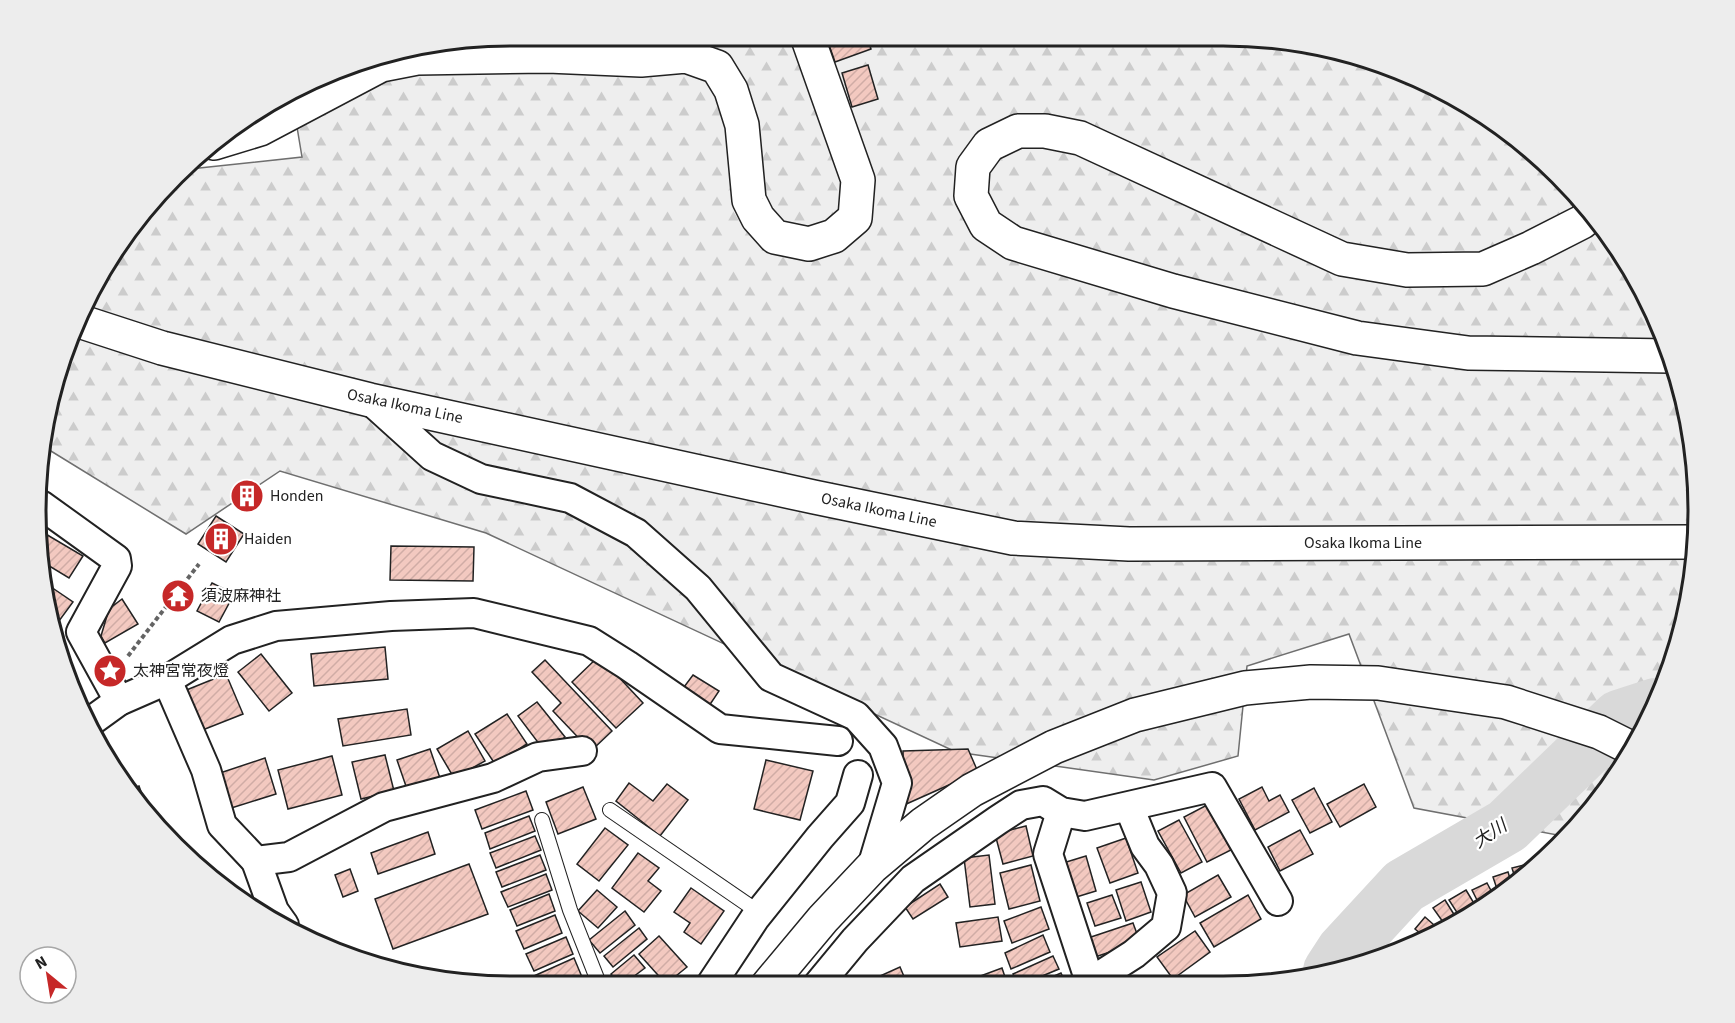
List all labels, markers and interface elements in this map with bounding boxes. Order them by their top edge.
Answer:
street label: Osaka Ikoma Line [345,383,465,429]
building icon: Honden [229,478,265,514]
place label: Honden [270,485,323,507]
street label: Osaka Ikoma Line [819,487,939,533]
building icon: Haiden [203,521,239,557]
place label: Haiden [244,528,292,550]
street label: Osaka Ikoma Line [1304,532,1422,554]
temple icon: 須波麻神社 [160,578,196,614]
place label: 須波麻神社 [201,585,281,607]
place icon: 太神宮常夜燈 [92,653,128,689]
place label: 太神宮常夜燈 [133,660,229,682]
water label: 大川 [1468,813,1514,854]
north arrow [18,945,78,1005]
text: N [31,951,51,975]

